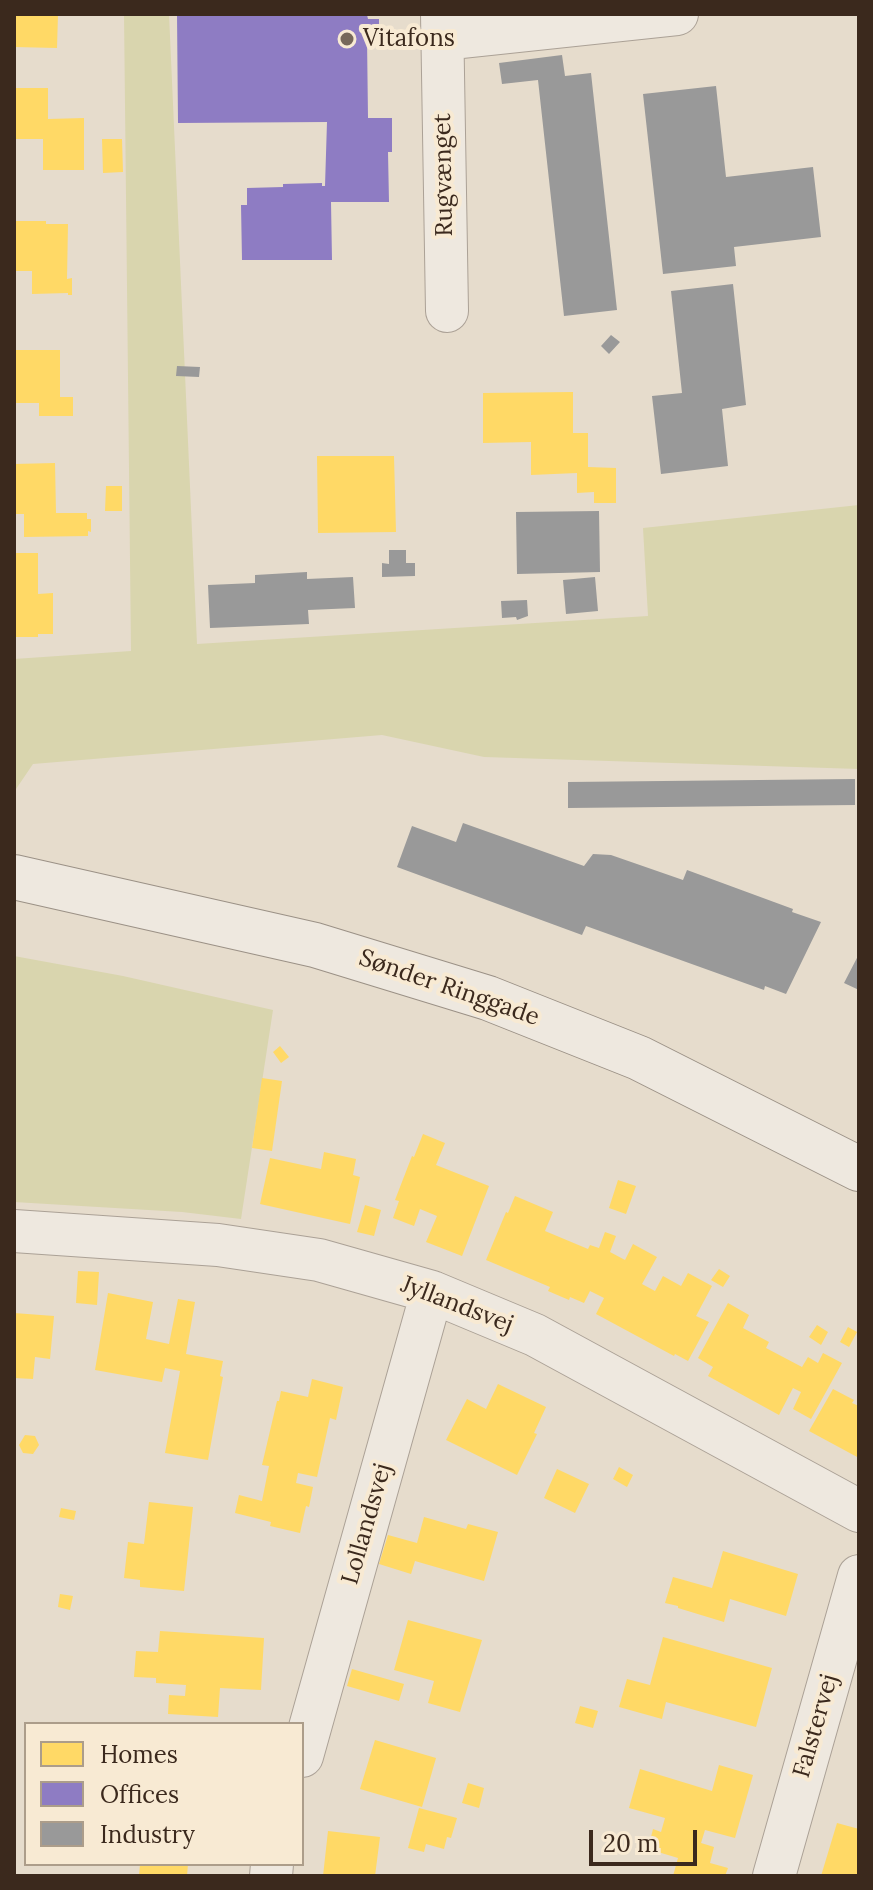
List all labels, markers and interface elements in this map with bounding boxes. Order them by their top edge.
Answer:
place label: Vitafons [363,25,455,53]
marker: Vitafons [338,30,356,48]
street label: Rugvænget [429,113,459,237]
street label: Sønder Ringgade [355,944,543,1032]
street label: Jyllandsvej [397,1270,517,1340]
street label: Lollandsvej [336,1460,398,1588]
street label: Falstervej [788,1671,844,1781]
legend [24,1722,304,1866]
text: Homes [100,1739,178,1770]
text: Offices [100,1779,179,1810]
scale bar [593,1814,701,1864]
text: Industry [100,1819,195,1850]
text: 20 m [603,1828,659,1859]

